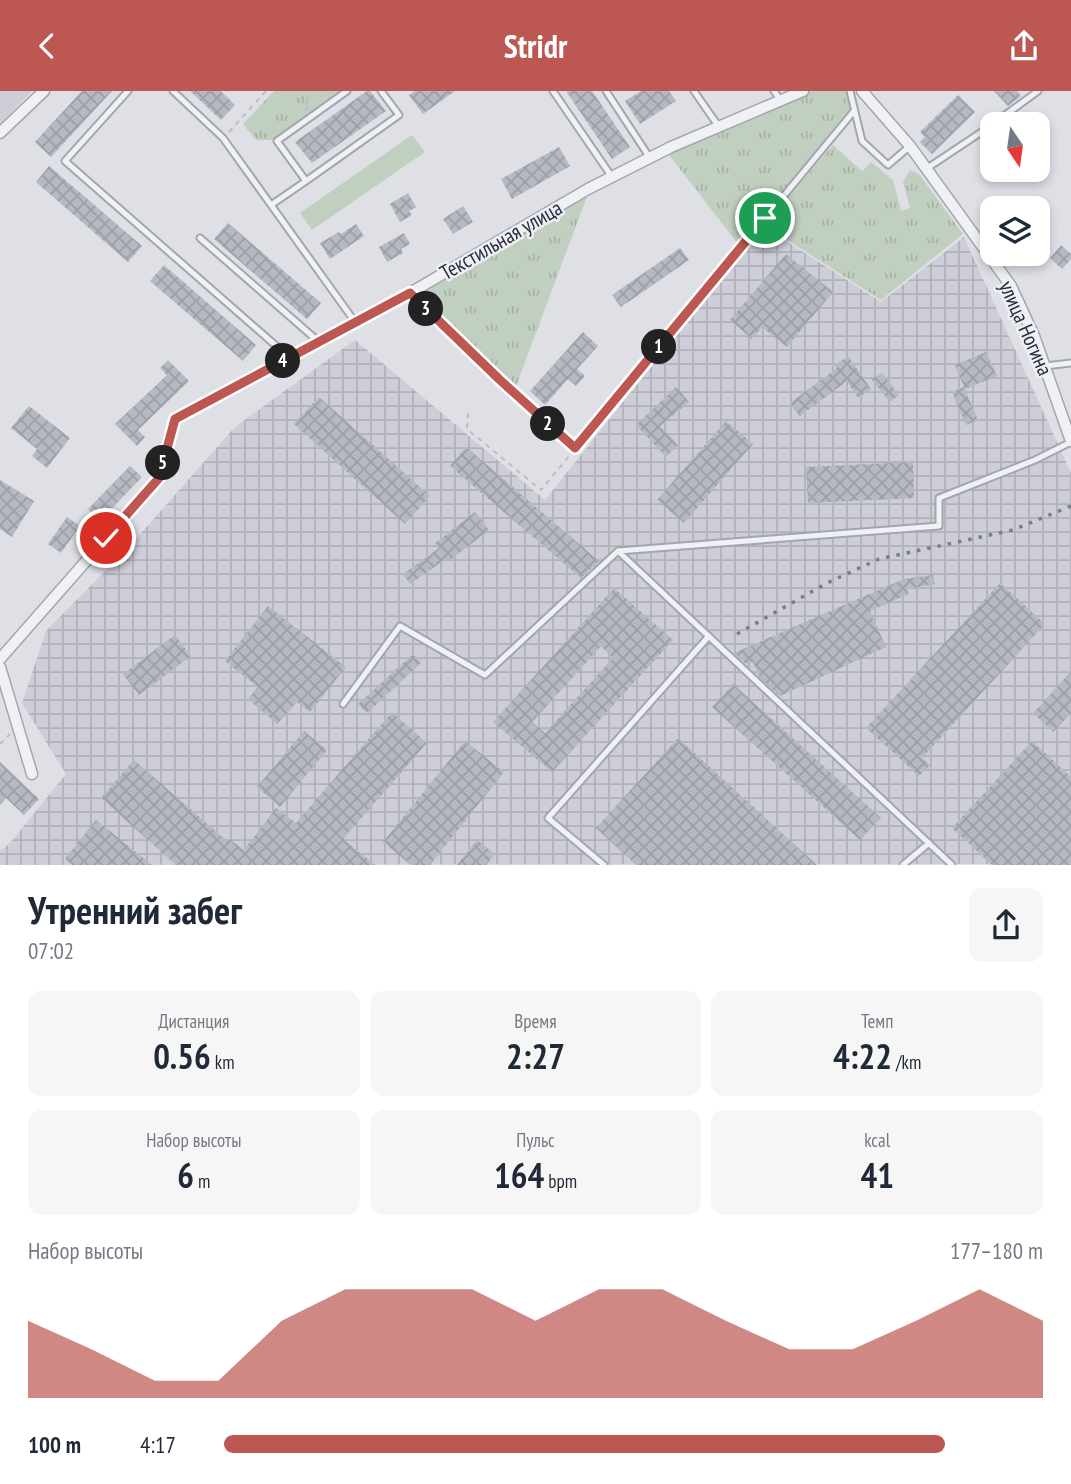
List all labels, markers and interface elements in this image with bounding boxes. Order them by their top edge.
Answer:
text: Stridr [504,25,567,67]
icon: back [28,27,66,65]
icon: share [1005,27,1043,65]
north arrow [980,112,1050,182]
map controls [980,112,1050,266]
pin [735,188,795,248]
street label: Текстильная улица [435,194,567,286]
button: layers [980,196,1050,266]
icon: arrive [746,199,784,237]
street label: улица Ногина [993,276,1059,380]
pin: 3 [408,291,444,326]
text: 3 [421,296,430,320]
pin: 1 [642,329,676,365]
text: 1 [654,334,663,358]
pin: 4 [266,343,300,379]
text: 4 [278,348,287,372]
pin: 2 [530,407,566,441]
text: 2 [543,411,552,435]
pin: 5 [146,445,180,481]
text: 5 [158,450,167,474]
pin [76,508,136,568]
icon: check [87,519,125,557]
text: Утренний забег [28,885,242,934]
button: share [969,888,1043,962]
text: 07:02 [28,936,74,965]
text: Дистанция [158,1009,229,1033]
text: Время [514,1009,557,1033]
text: Темп [861,1009,893,1033]
text: 0.56 [153,1033,211,1079]
text: 2:27 [506,1033,565,1079]
text: 4:22 [833,1033,892,1079]
text: km [211,1050,235,1074]
text: /km [892,1050,921,1074]
text: Набор высоты [146,1128,241,1152]
text: Пульс [516,1128,555,1152]
text: kcal [864,1128,890,1152]
text: 6 [177,1152,194,1198]
text: 164 [494,1152,544,1198]
text: 41 [860,1152,894,1198]
text: m [194,1169,210,1193]
text: bpm [544,1169,577,1193]
text: Набор высоты [28,1236,143,1265]
text: 177–180 m [950,1236,1043,1265]
text: 100 m [28,1430,81,1459]
text: 4:17 [140,1430,176,1459]

